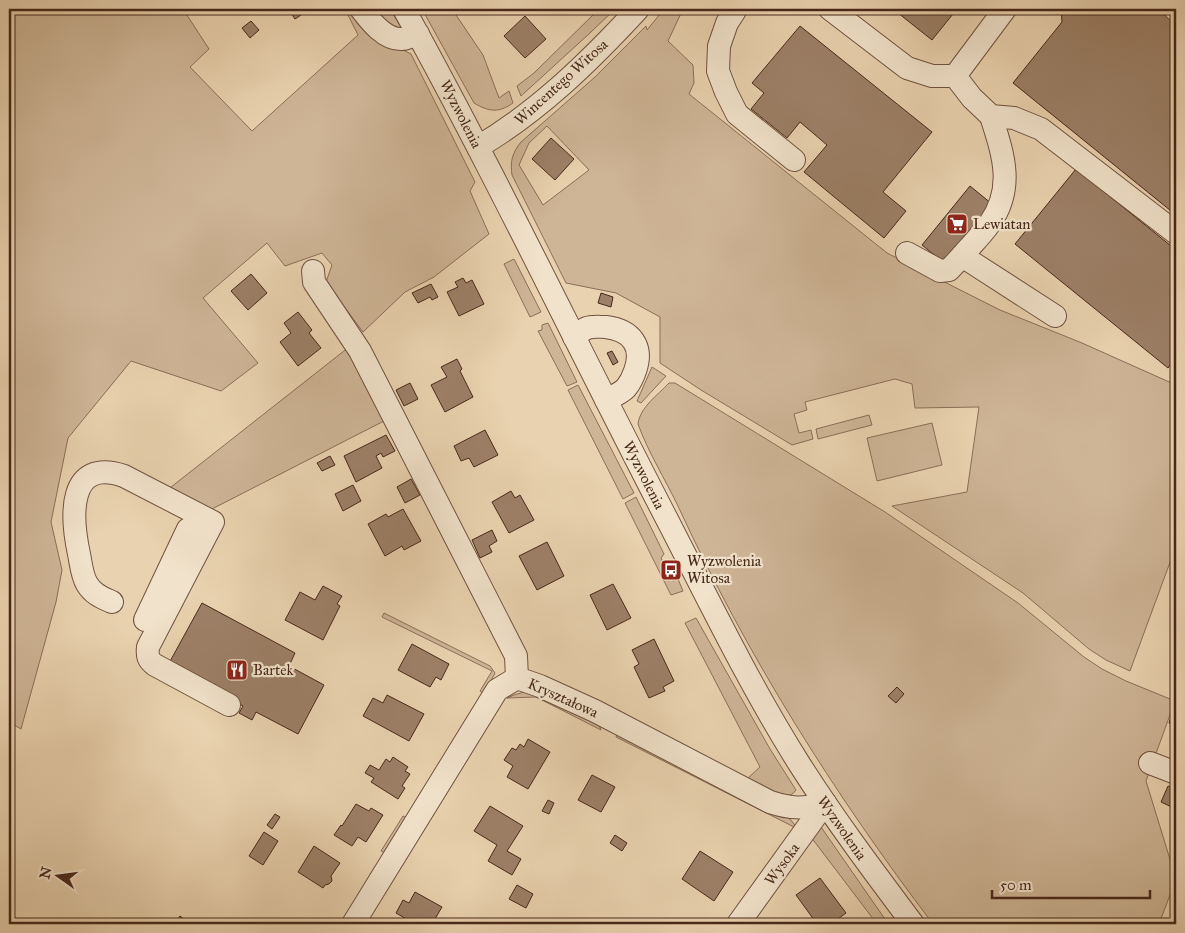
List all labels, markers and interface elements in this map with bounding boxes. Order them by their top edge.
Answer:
street label: Wincentego Witosa [511,35,612,129]
street label: Wyzwolenia [436,77,486,152]
supermarket icon: Lewiatan [945,212,969,236]
place label: Lewiatan [973,215,1030,233]
street label: Wyzwolenia [619,438,669,513]
place label: Wyzwolenia Witosa [687,552,762,587]
bus stop icon: Wyzwolenia Witosa [659,558,683,582]
restaurant icon: Bartek [225,658,249,682]
place label: Bartek [253,661,293,679]
street label: Kryształowa [525,675,602,722]
street label: Wyzwolenia [813,792,871,864]
street label: Wysoka [761,839,804,888]
north arrow [32,850,82,900]
text: N [36,865,56,881]
scale bar [992,868,1150,900]
text: 50 m [1000,876,1032,894]

